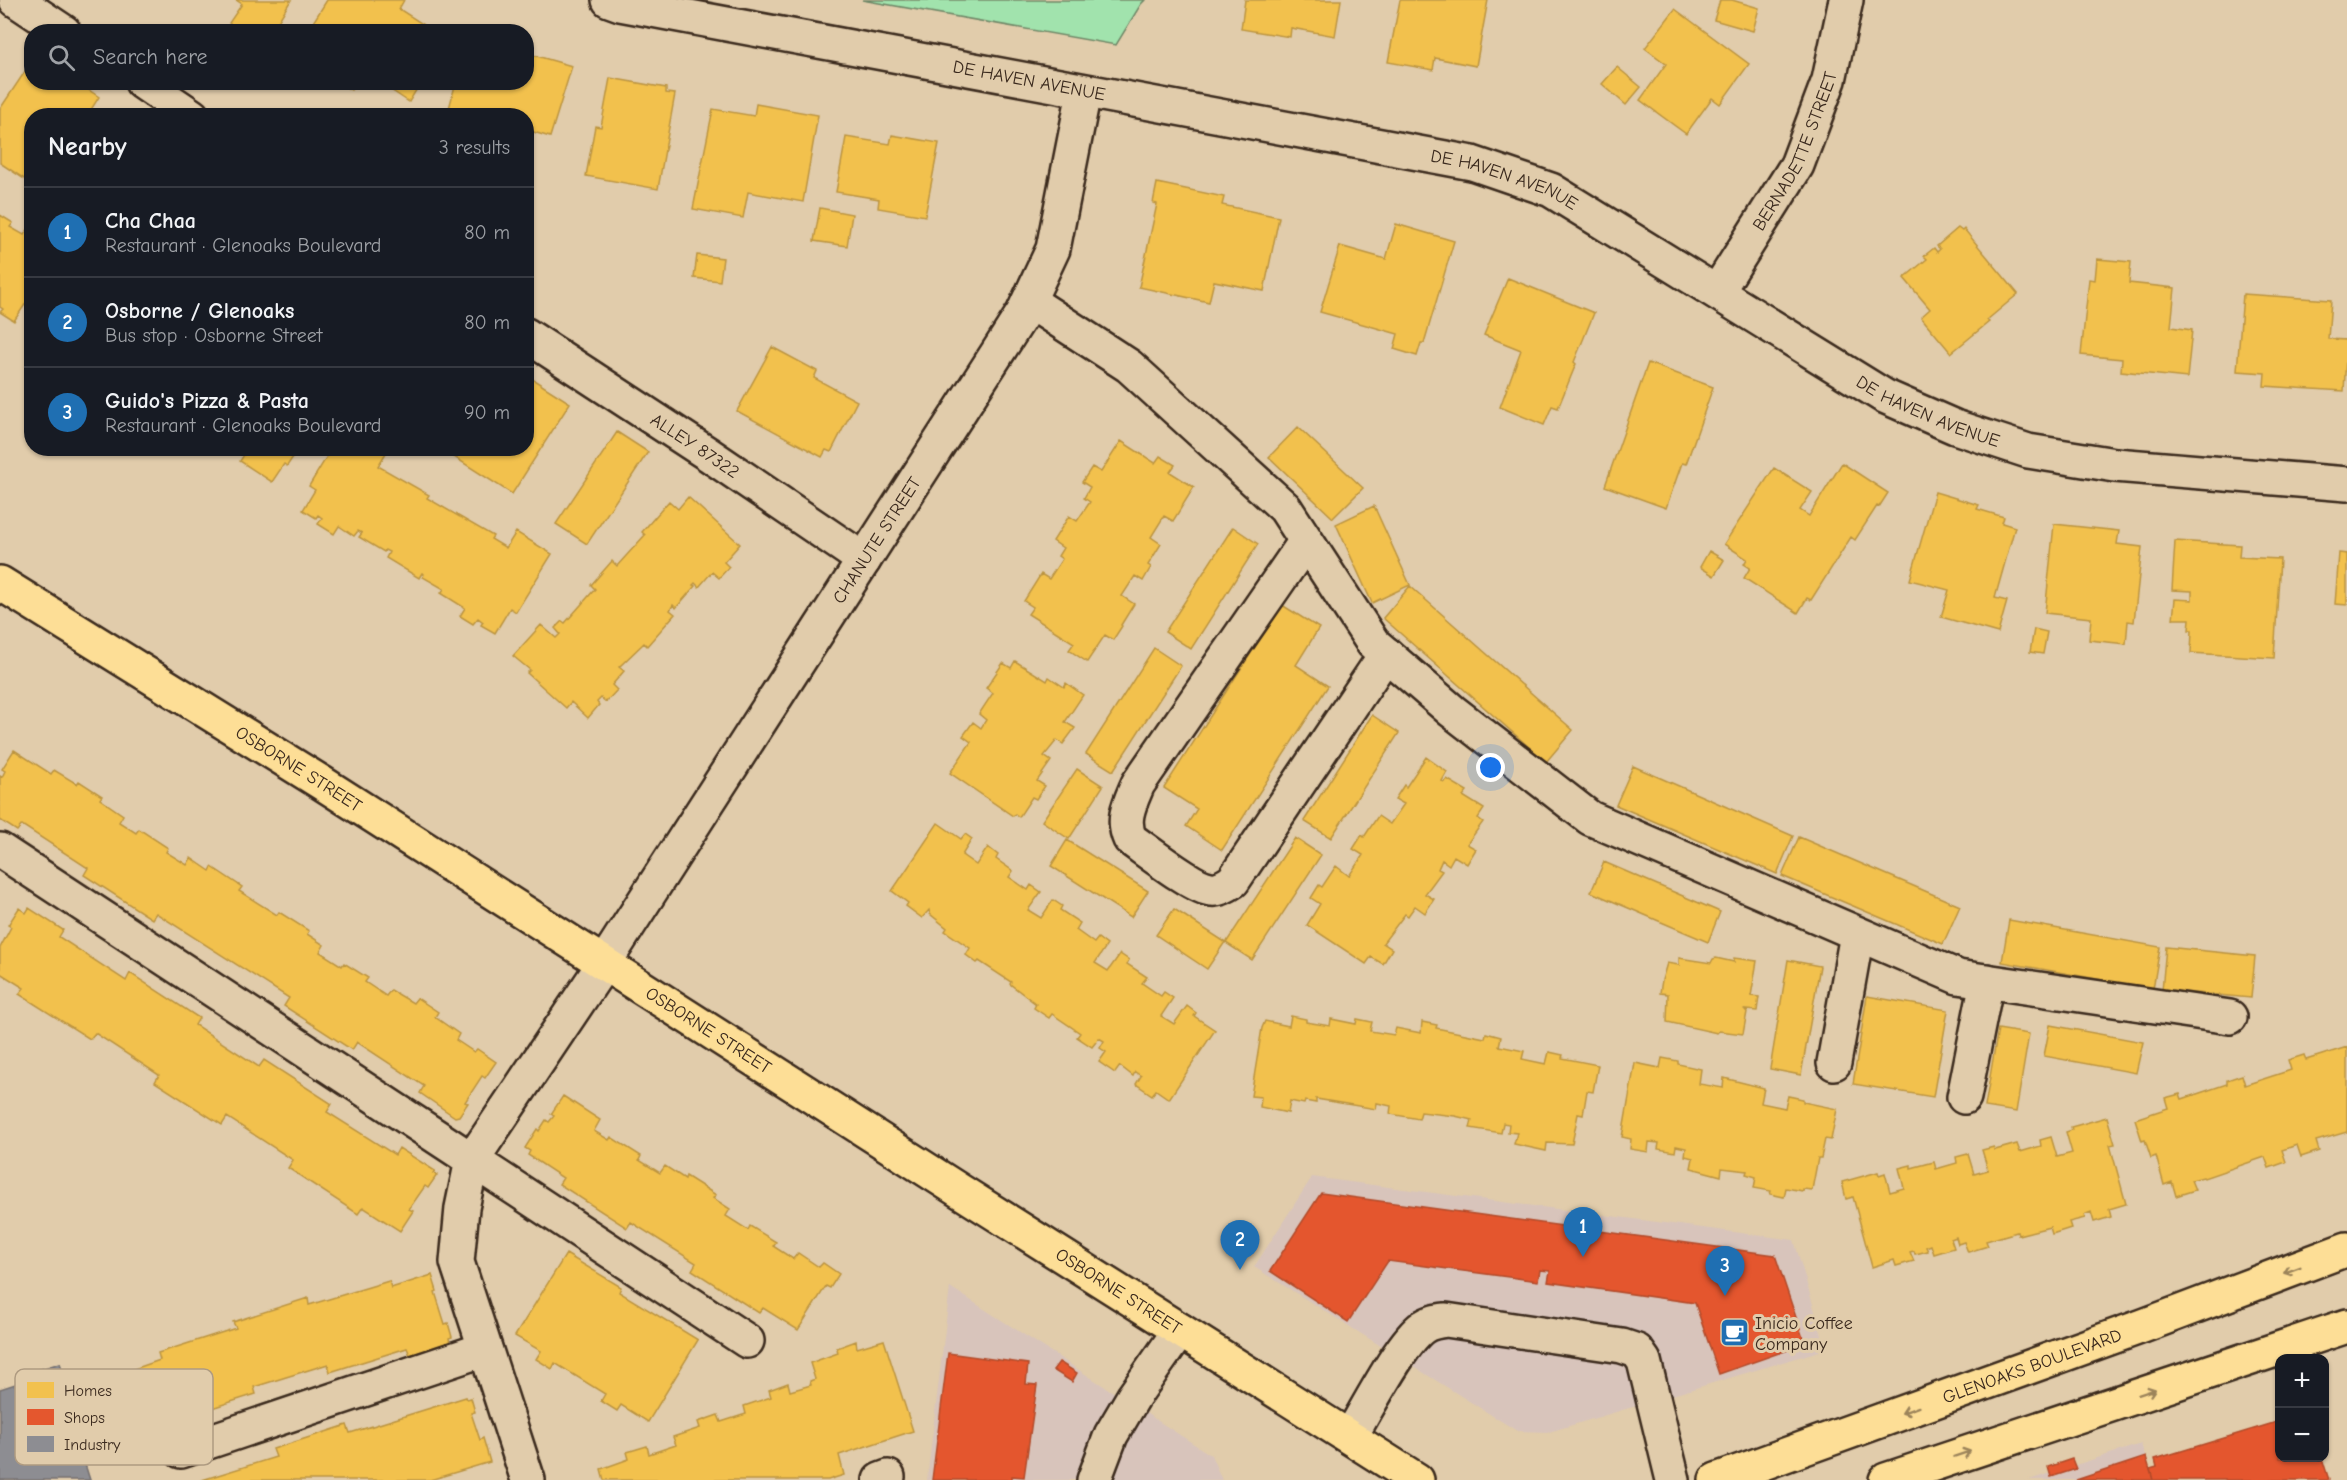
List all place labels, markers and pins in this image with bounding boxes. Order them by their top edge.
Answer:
pin: 1 [1564,1208,1602,1257]
pin: 2 [1220,1220,1260,1270]
pin: 3 [1706,1246,1744,1296]
place label: Inicio Coffee Company [1755,1313,1853,1355]
cafe icon: Inicio Coffee Company [1718,1317,1750,1349]

